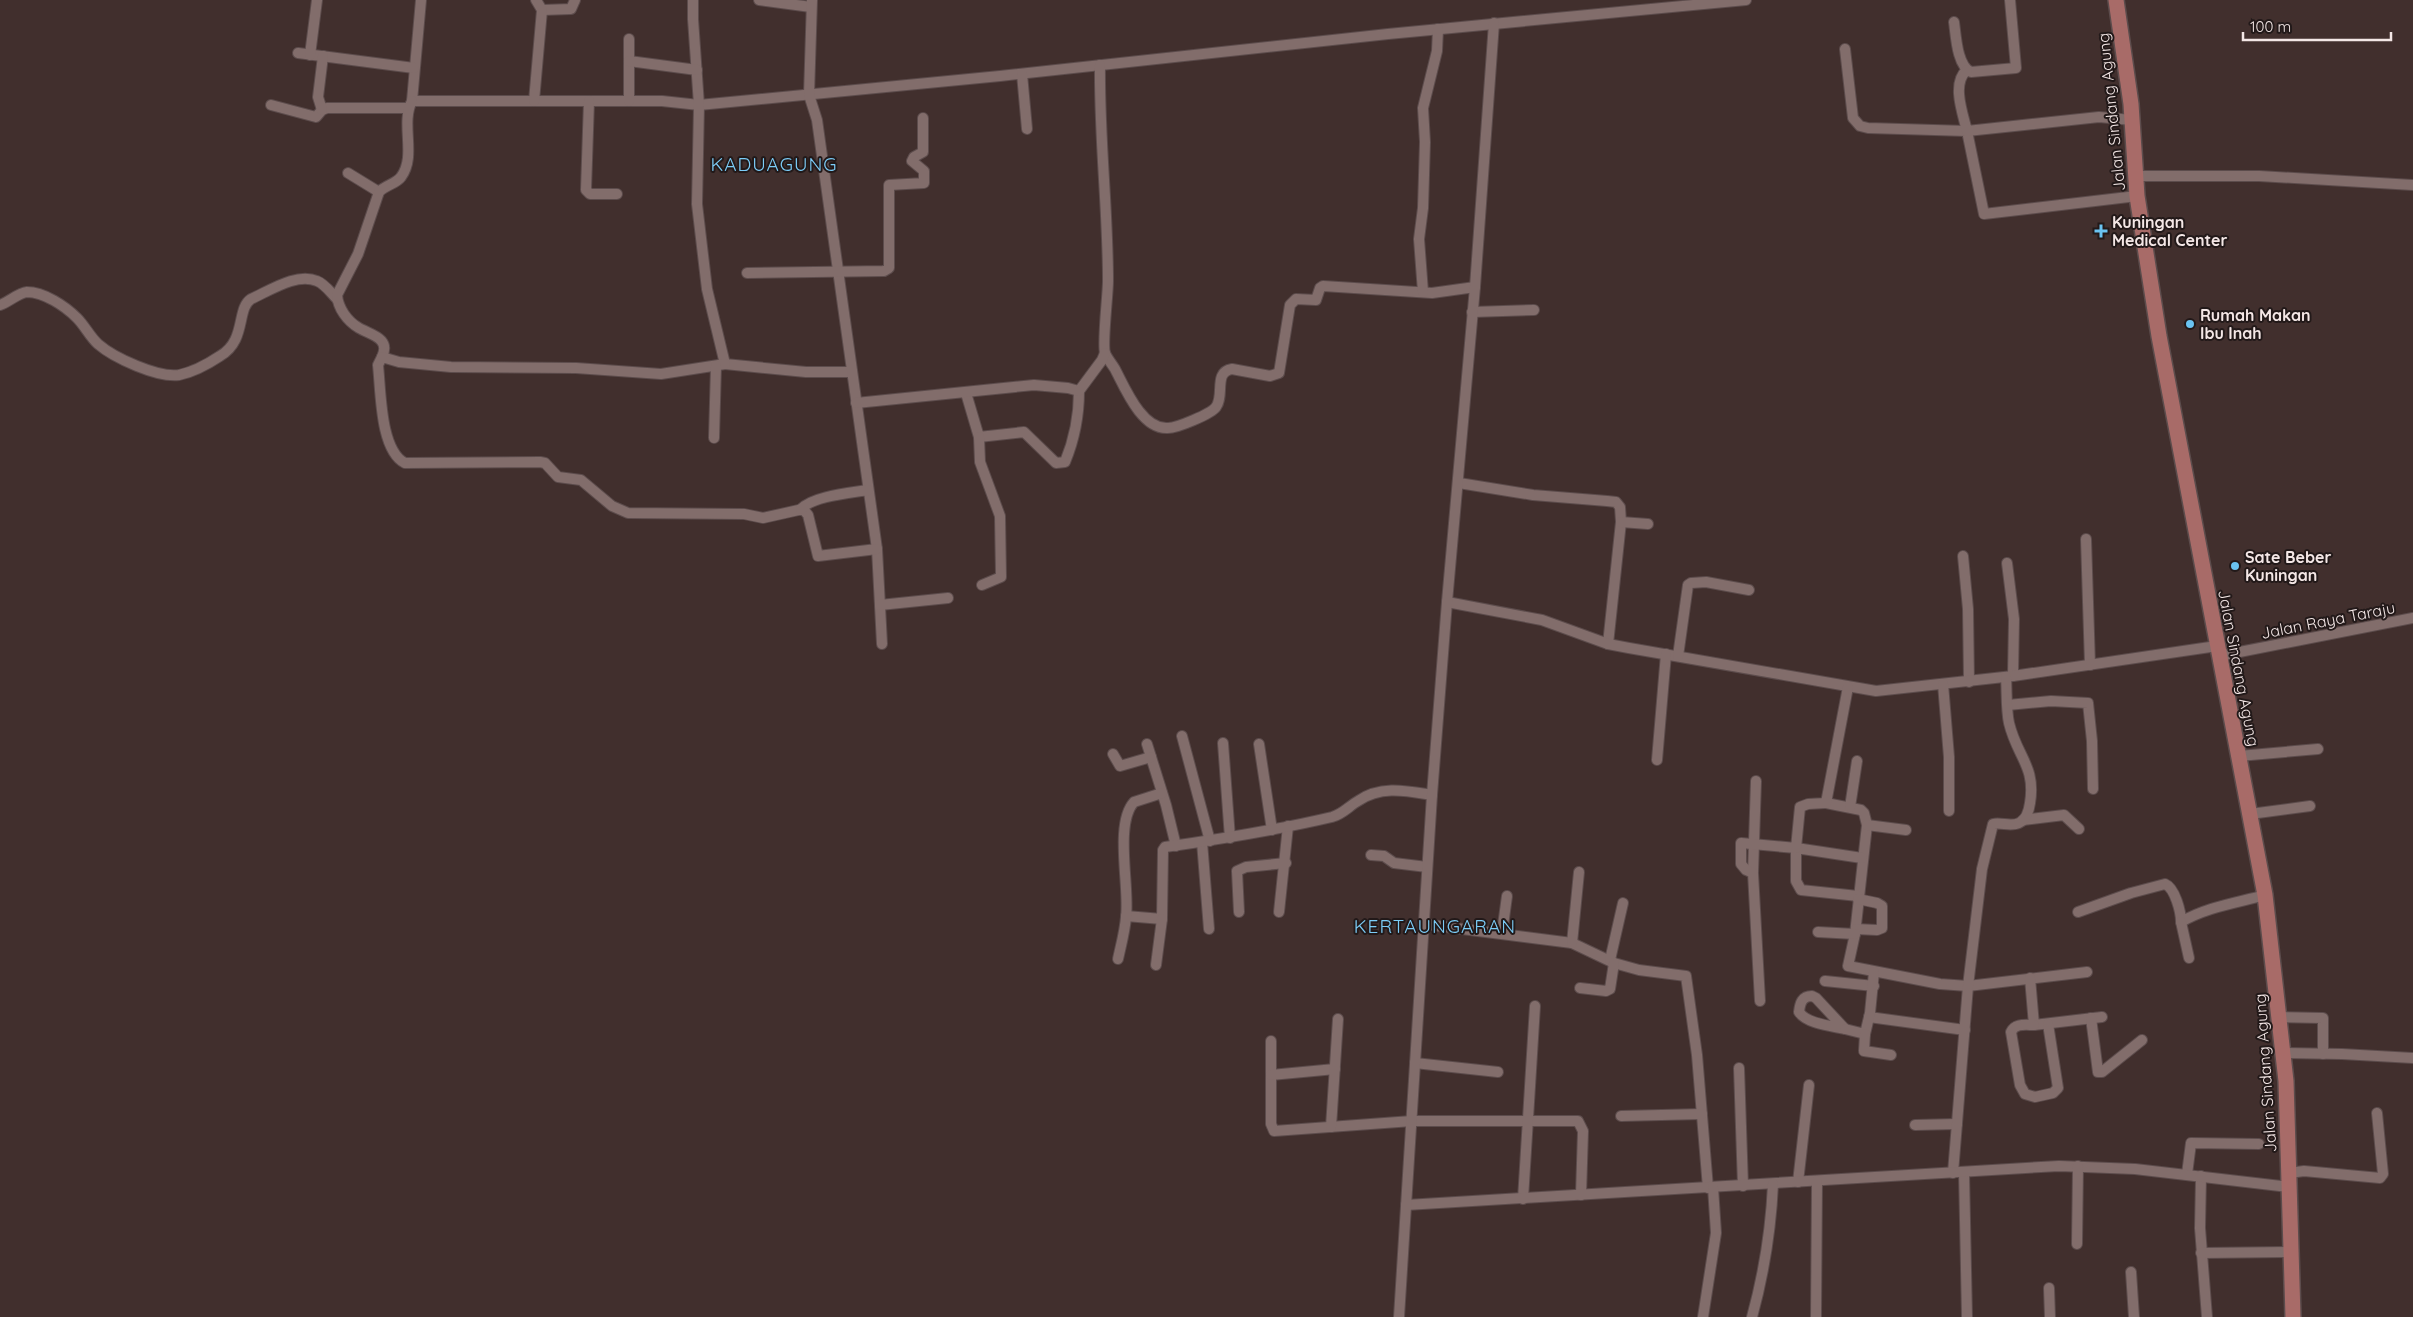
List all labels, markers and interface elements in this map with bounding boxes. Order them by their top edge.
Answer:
scale bar [2243,10,2390,42]
text: 100 m [2250,17,2291,36]
street label: Jalan Sindang Agung [2093,32,2129,192]
district label: KADUAGUNG [710,152,838,176]
place label: Kuningan Medical Center [2112,212,2227,250]
marker: Kuningan Medical Center [2094,224,2108,238]
place label: Rumah Makan Ibu Inah [2200,305,2311,343]
marker: Rumah Makan Ibu Inah [2184,318,2196,330]
place label: Sate Beber Kuningan [2245,547,2331,585]
marker: Sate Beber Kuningan [2229,560,2241,572]
street label: Jalan Sindang Agung [2214,588,2264,748]
street label: Jalan Raya Taraju [2259,597,2397,643]
district label: KERTAUNGARAN [1354,914,1516,938]
street label: Jalan Sindang Agung [2249,993,2281,1153]

